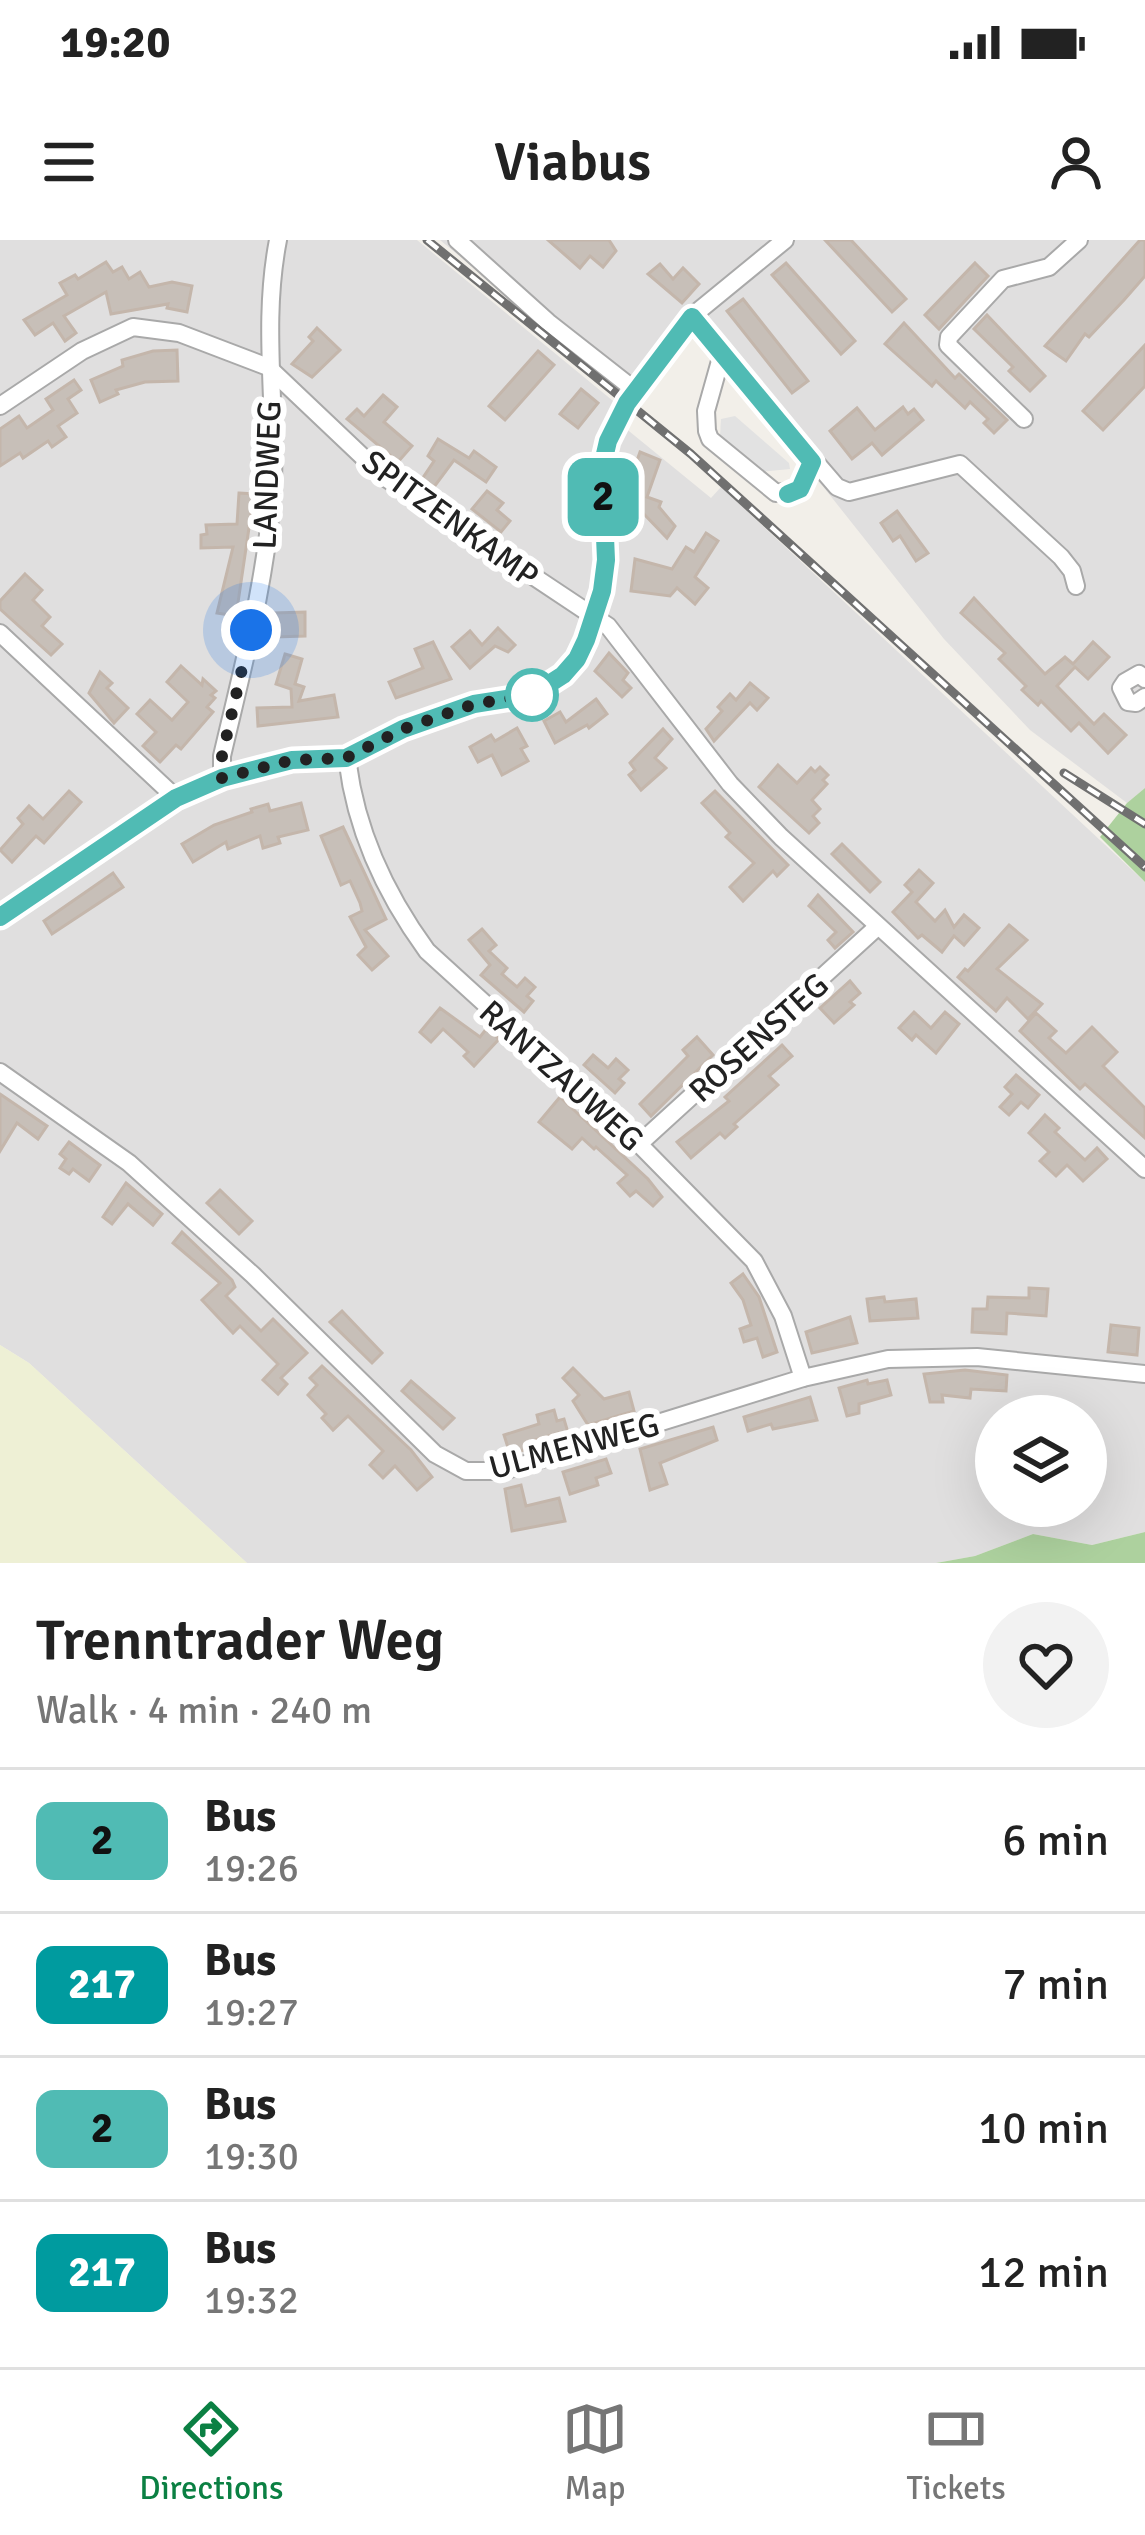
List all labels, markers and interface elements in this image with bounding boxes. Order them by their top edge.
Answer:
text: 19:20 [60,15,170,70]
icon: menu [36,129,102,195]
text: Viabus [494,129,651,196]
icon: person [1043,129,1109,195]
street label: LANDWEG [244,400,291,550]
street label: SPITZENKAMP [354,442,546,597]
line badge: 2 [564,458,642,536]
text: 2 [592,471,614,522]
your location [221,600,281,660]
unlabelled marker [507,670,557,720]
street label: ROSENSTEG [681,965,837,1112]
street label: RANTZAUWEG [471,992,651,1160]
map controls [975,1395,1107,1527]
button: layers [975,1395,1107,1527]
street label: ULMENWEG [485,1404,664,1489]
button: heart [983,1602,1109,1728]
text: Trenntrader Weg [36,1605,444,1676]
text: Walk · 4 min · 240 m [36,1686,372,1734]
text: Bus [204,1789,276,1844]
text: 6 min [1002,1813,1109,1868]
text: 2 [91,1815,113,1866]
text: 19:26 [204,1844,299,1892]
text: Bus [204,1933,276,1988]
text: 7 min [1002,1957,1109,2012]
text: 217 [68,1959,136,2010]
text: 19:27 [204,1988,299,2036]
text: Bus [204,2077,276,2132]
text: 10 min [978,2101,1109,2156]
text: 2 [91,2103,113,2154]
text: 19:30 [204,2132,299,2180]
text: Bus [204,2221,276,2276]
text: 12 min [978,2245,1109,2300]
text: 217 [68,2247,136,2298]
text: 19:32 [204,2276,299,2324]
tab: Directions [139,2396,284,2509]
tab: Map [562,2396,628,2509]
tab: Tickets [907,2396,1006,2509]

